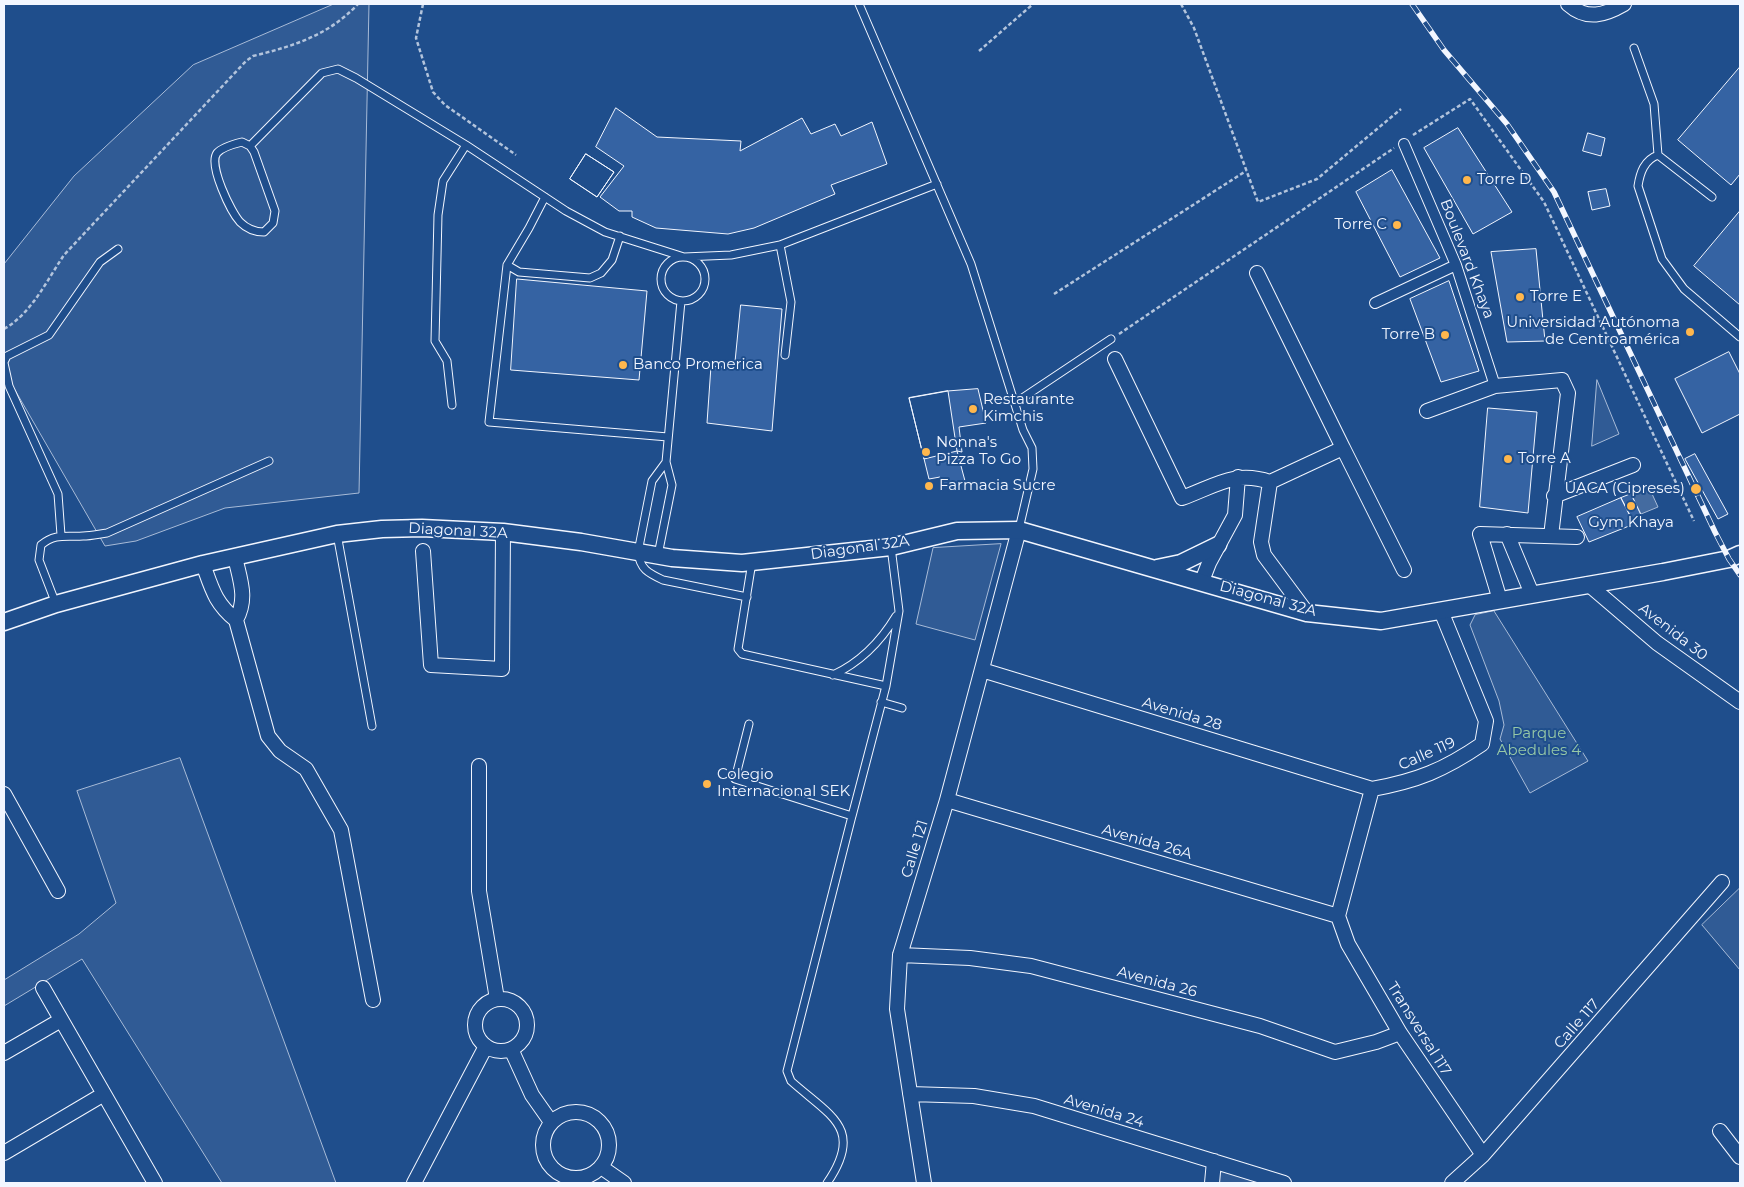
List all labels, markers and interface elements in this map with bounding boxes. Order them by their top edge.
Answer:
place label: Torre D [1477,171,1531,189]
marker: Torre D [1461,174,1473,186]
street label: Boulevard Khaya [1436,197,1498,321]
place label: Torre C [1334,216,1387,234]
marker: Torre C [1391,219,1403,231]
place label: Torre E [1530,288,1582,306]
marker: Torre E [1514,291,1526,303]
place label: Universidad Autónoma de Centroamérica [1506,314,1680,349]
place label: Torre B [1382,326,1435,344]
marker: Universidad Autónoma de Centroamérica [1684,326,1696,338]
marker: Torre B [1439,329,1451,341]
place label: Banco Promerica [633,356,763,374]
marker: Banco Promerica [617,359,629,371]
place label: Restaurante Kimchis [983,391,1074,426]
marker: Restaurante Kimchis [967,403,979,415]
place label: Nonna's Pizza To Go [936,434,1021,469]
marker: Nonna's Pizza To Go [920,446,932,458]
place label: Torre A [1518,450,1571,468]
marker: Torre A [1502,453,1514,465]
place label: Farmacia Sucre [939,477,1055,495]
marker: Farmacia Sucre [923,480,935,492]
place label: UACA (Cipreses) [1564,480,1685,498]
marker: UACA (Cipreses) [1689,482,1703,496]
marker: Gym Khaya [1625,500,1637,512]
place label: Gym Khaya [1588,514,1674,532]
street label: Diagonal 32A [408,519,508,543]
street label: Diagonal 32A [809,532,911,564]
street label: Diagonal 32A [1218,577,1318,621]
street label: Avenida 30 [1635,599,1711,665]
street label: Avenida 28 [1140,693,1224,735]
park label: Parque Abedules 4 [1497,725,1581,760]
street label: Calle 119 [1396,733,1458,775]
place label: Colegio Internacional SEK [717,766,850,801]
marker: Colegio Internacional SEK [701,778,713,790]
street label: Calle 121 [898,818,932,880]
street label: Avenida 26A [1100,821,1194,863]
street label: Avenida 26 [1115,963,1199,1001]
street label: Transversal 117 [1383,979,1455,1079]
street label: Calle 117 [1550,995,1604,1053]
street label: Avenida 24 [1062,1090,1146,1132]

